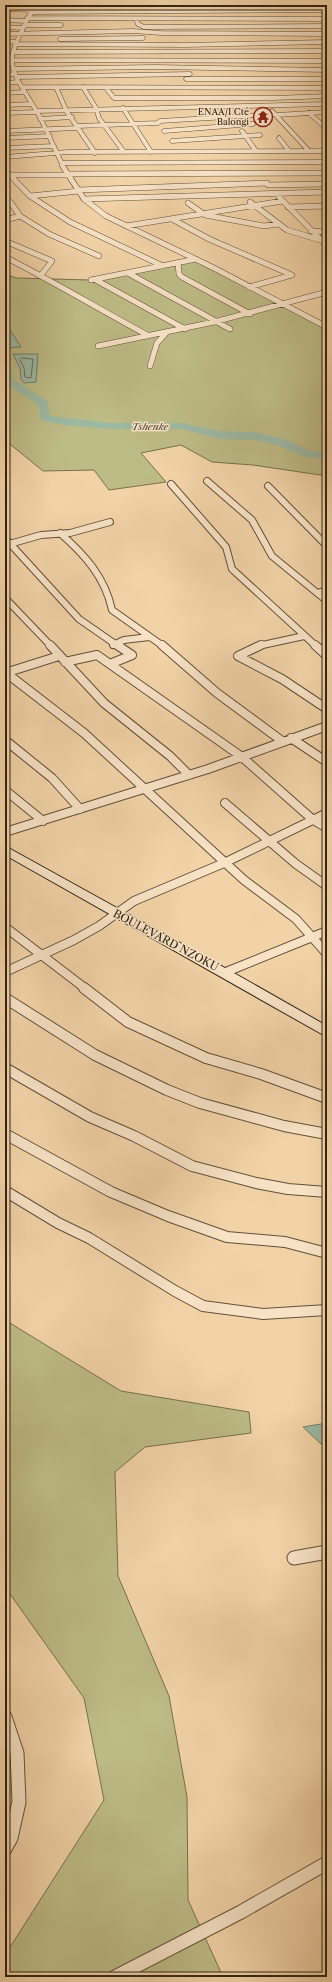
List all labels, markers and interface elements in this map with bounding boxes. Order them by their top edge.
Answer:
place label: ENAA/I Cté Balongi [198,106,249,127]
temple icon: ENAA/I Cté Balongi [252,106,274,128]
water label: Tshenke [132,420,170,433]
street label: BOULEVARD NZOKU [111,906,222,974]

